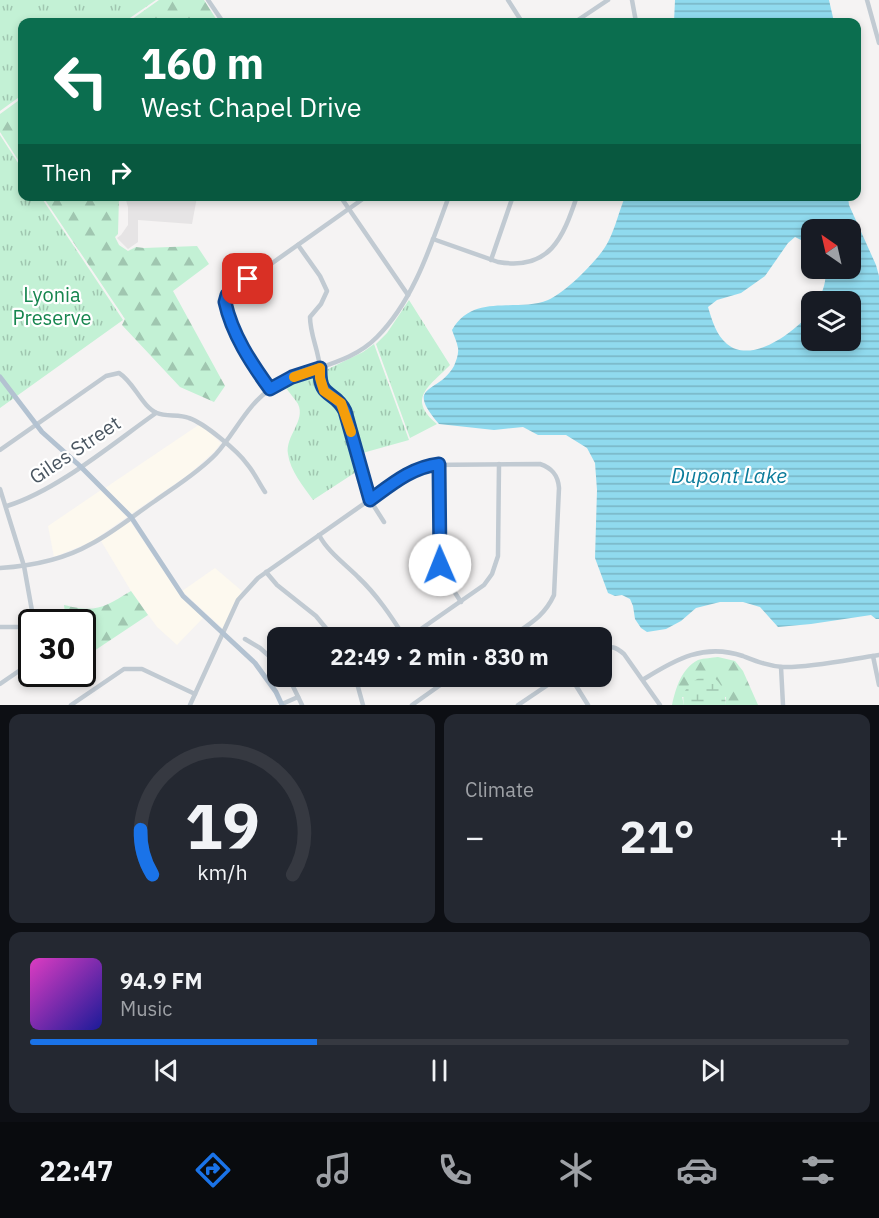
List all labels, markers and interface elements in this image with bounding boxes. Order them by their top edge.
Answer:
text: 160 m [141,36,264,91]
icon: left [42,42,120,120]
text: West Chapel Drive [141,89,362,124]
icon: right [104,156,137,189]
text: Then [42,158,92,187]
north arrow [801,219,861,279]
map controls [801,219,861,351]
pin [222,253,273,304]
icon: arrive [231,262,264,295]
park label: Lyonia Preserve [12,281,92,331]
button: layers [801,291,861,351]
street label: Giles Street [24,409,126,490]
water label: Dupont Lake [671,461,787,489]
position arrow [408,533,472,597]
speed limit sign: 30 [18,609,96,687]
text: 22:49 · 2 min · 830 m [330,642,549,671]
text: Climate [465,776,534,803]
text: 19 [185,785,259,866]
text: 21° [619,807,695,865]
text: − [465,815,485,858]
text: + [829,815,849,858]
text: km/h [197,859,247,887]
text: 94.9 FM [120,966,203,995]
text: Music [120,995,172,1022]
icon: previous [150,1054,183,1087]
icon: pause [423,1054,456,1087]
icon: next [696,1054,729,1087]
icon: directions [192,1149,234,1191]
icon: music [313,1149,355,1191]
icon: phone [434,1149,476,1191]
icon: climate [555,1149,597,1191]
icon: car [676,1149,718,1191]
icon: filters [797,1149,839,1191]
text: 22:47 [40,1153,113,1188]

